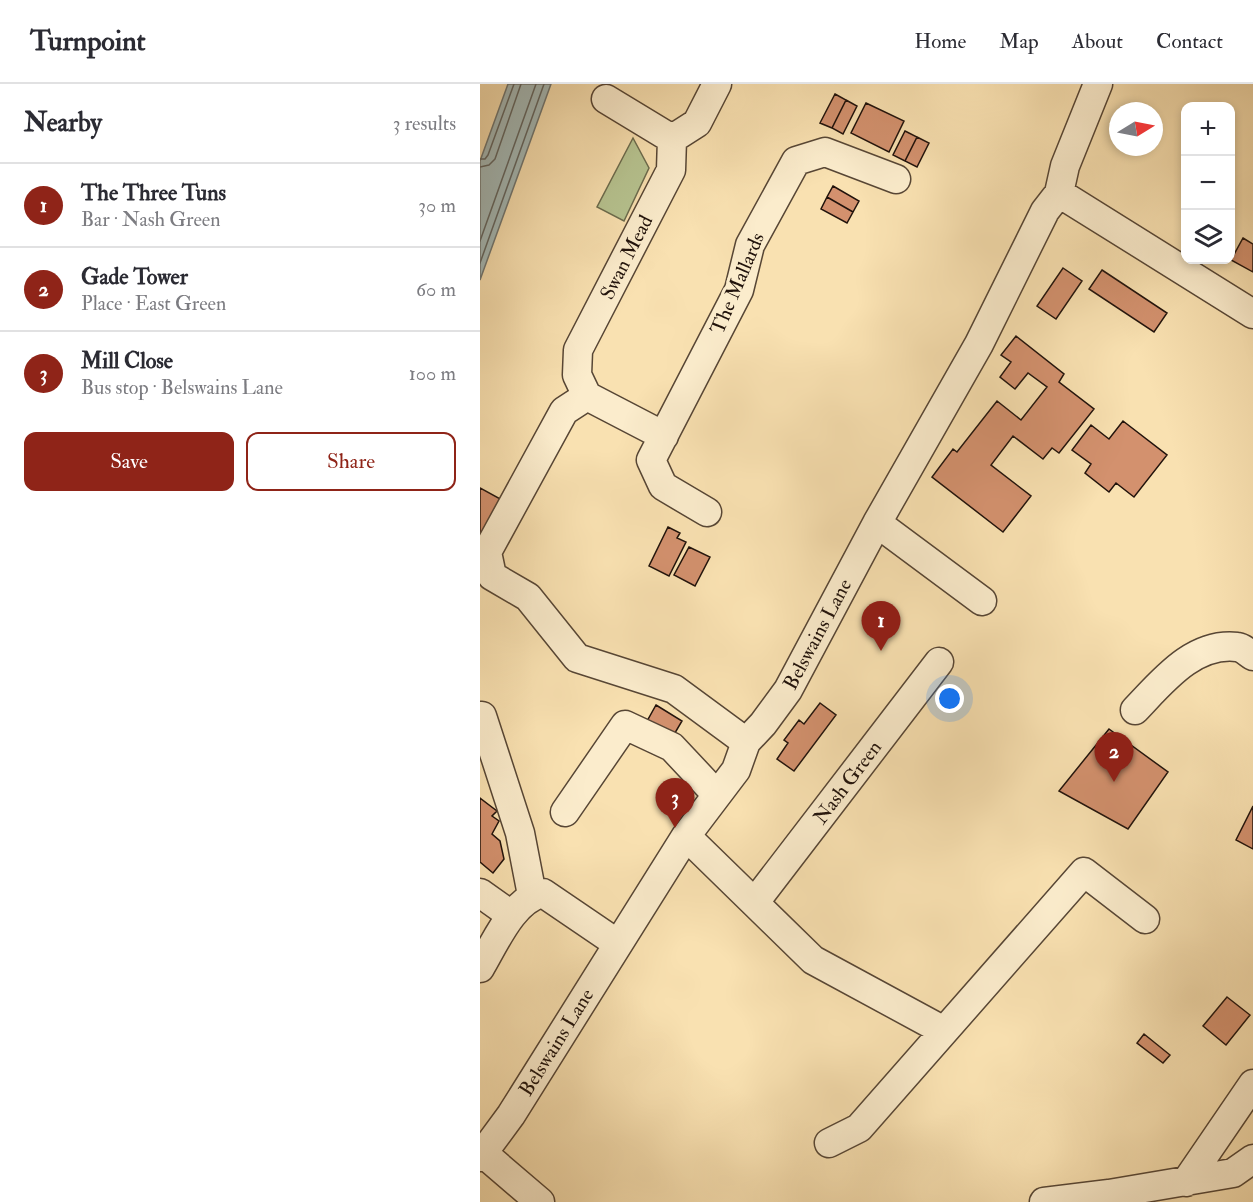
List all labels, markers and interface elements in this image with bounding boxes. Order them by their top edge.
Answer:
text: Turnpoint [30,24,146,59]
text: Home [914,28,966,55]
text: Map [999,28,1039,55]
text: About [1072,28,1123,55]
text: Contact [1156,28,1223,55]
north arrow [1109,102,1163,156]
map controls [1181,102,1235,264]
button: + [1181,102,1235,156]
text: Nearby [24,107,102,139]
text: 3 results [393,111,456,136]
button: − [1181,156,1235,210]
text: The Three Tuns [81,179,226,207]
text: 1 [40,193,47,218]
text: 30 m [418,193,456,218]
text: Bar · Nash Green [81,207,221,232]
button: layers [1181,210,1235,264]
street label: Swan Mead [595,211,658,304]
street label: The Mallards [705,229,770,338]
text: Gade Tower [81,263,188,291]
text: 2 [38,277,49,302]
text: 60 m [416,277,456,302]
text: Place · East Green [81,291,226,316]
text: Mill Close [81,347,173,375]
text: 3 [40,361,47,386]
text: 100 m [409,361,456,386]
text: Bus stop · Belswains Lane [81,375,283,400]
button: Save [24,432,234,491]
button: Share [246,432,456,491]
street label: Belswains Lane [778,574,857,694]
pin: 1 [862,602,900,651]
your location [935,684,964,713]
pin: 2 [1094,732,1134,782]
street label: Nash Green [808,735,887,829]
pin: 3 [656,778,694,828]
street label: Belswains Lane [513,984,599,1101]

